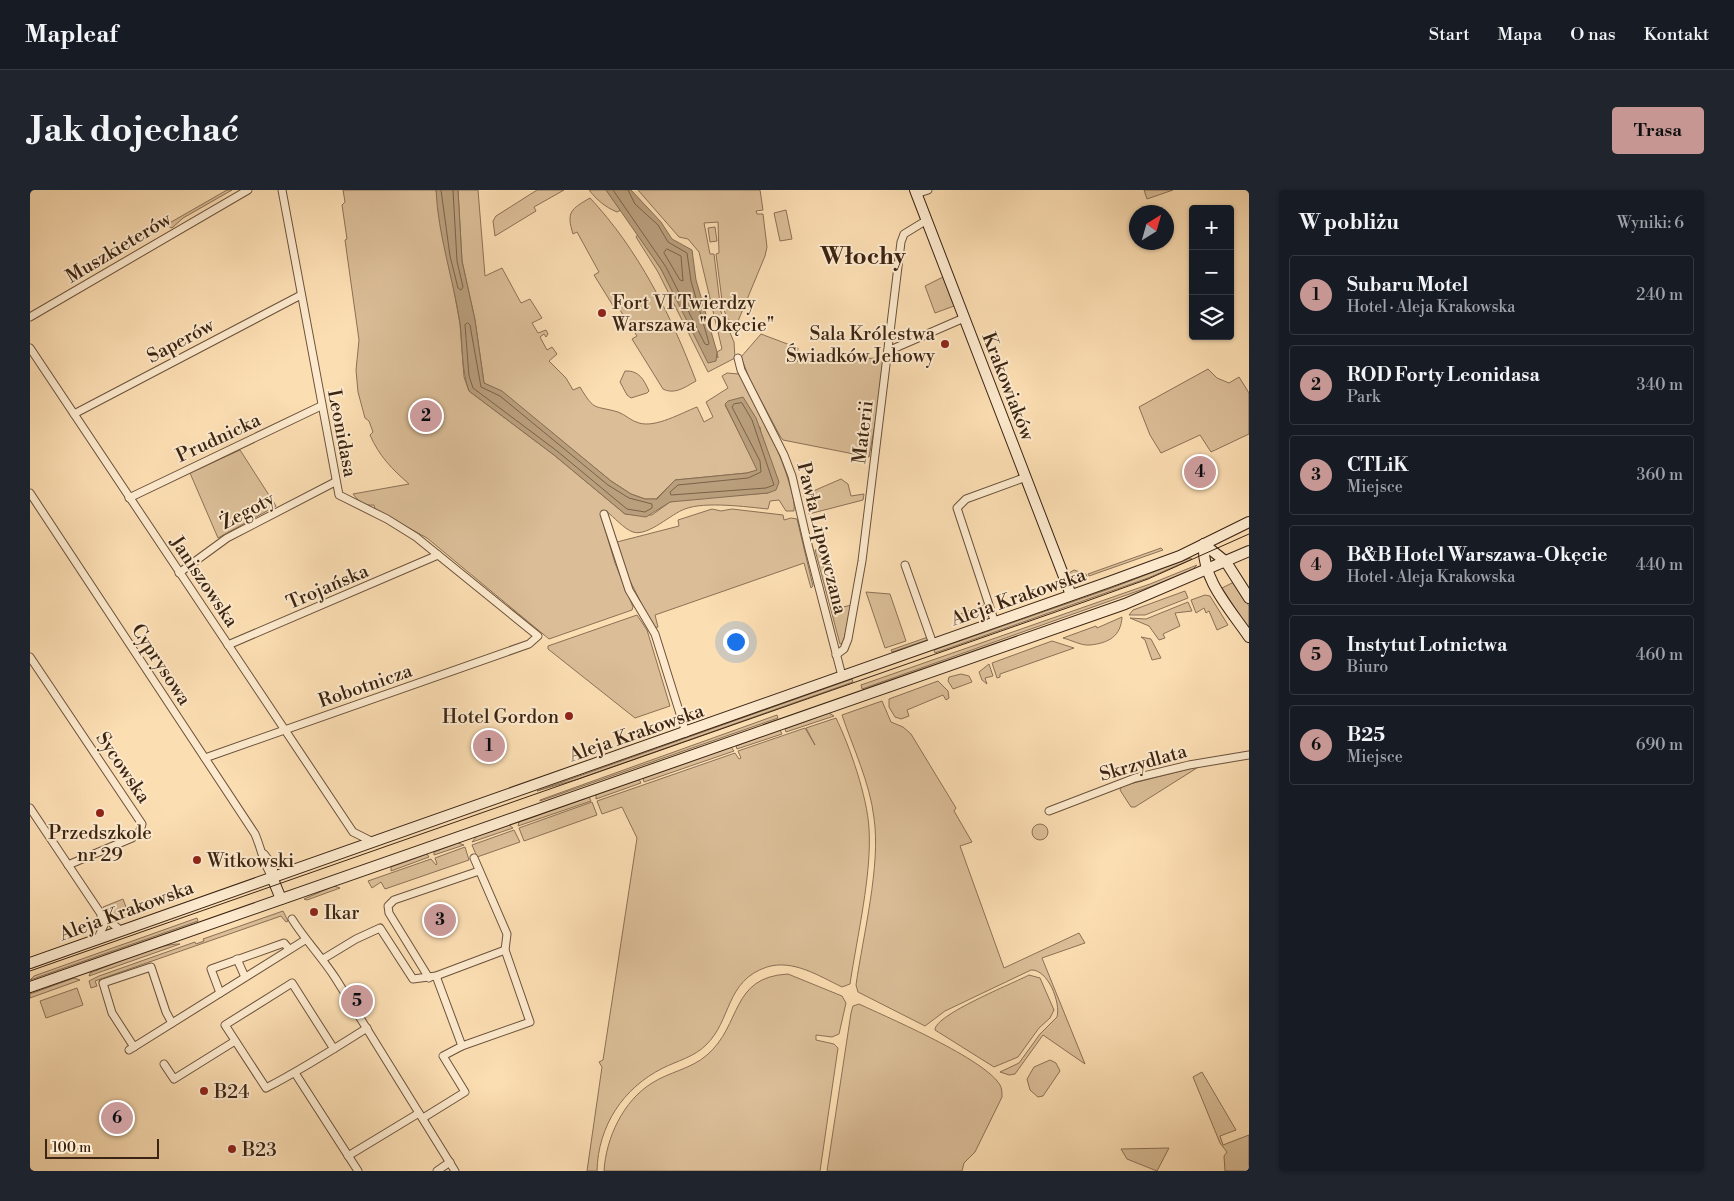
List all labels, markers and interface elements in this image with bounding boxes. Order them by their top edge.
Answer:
text: Mapleaf [25,20,118,50]
text: Start [1429,23,1470,46]
text: Mapa [1498,23,1542,46]
text: O nas [1570,23,1616,46]
text: Kontakt [1644,23,1709,46]
button: Trasa [1612,107,1704,154]
text: Jak dojechać [30,109,239,152]
north arrow [1129,205,1174,250]
map controls [1189,205,1234,340]
button: + [1189,205,1234,250]
street label: Muszkieterów [62,207,176,289]
text: W pobliżu [1299,210,1399,236]
text: Wyniki: 6 [1617,213,1684,233]
district label: Włochy [819,242,907,272]
button: − [1189,250,1234,295]
text: Subaru Motel [1347,273,1468,297]
text: 1 [1312,285,1320,305]
text: 240 m [1636,285,1683,305]
place label: Fort VI Twierdzy Warszawa "Okęcie" [611,291,774,337]
button: layers [1189,295,1234,340]
text: Hotel · Aleja Krakowska [1347,297,1515,317]
marker: Fort VI Twierdzy Warszawa "Okęcie" [596,307,608,319]
street label: Saperów [143,313,219,368]
place label: Sala Królestwa Świadków Jehowy [786,322,936,368]
street label: Krakowiaków [976,329,1040,445]
marker: Sala Królestwa Świadków Jehowy [939,338,951,350]
text: ROD Forty Leonidasa [1347,363,1540,387]
text: 2 [1311,375,1321,395]
text: 340 m [1636,375,1683,395]
street label: Leonidasa [322,387,362,479]
text: Park [1347,387,1380,407]
pin: 2 [410,397,442,435]
street label: Materii [847,399,879,465]
street label: Prudnicka [172,408,265,468]
pin: 4 [1184,453,1216,491]
text: CTLiK [1347,453,1409,477]
street label: Pawła Lipowczana [792,460,853,617]
text: 3 [1311,465,1321,485]
text: 360 m [1637,465,1683,485]
text: Miejsce [1347,477,1403,497]
street label: Żegoty [216,485,280,535]
street label: Janiszowska [164,531,244,632]
text: B&B Hotel Warszawa-Okęcie [1347,543,1607,567]
text: 4 [1311,555,1321,575]
text: 440 m [1636,555,1683,575]
street label: Trojańska [283,559,372,615]
street label: Aleja Krakowska [947,562,1089,632]
text: Hotel · Aleja Krakowska [1347,567,1515,587]
street label: Cyprysowa [126,619,197,710]
your location [723,629,749,655]
text: Instytut Lotnictwa [1347,633,1507,657]
text: 5 [1311,645,1321,665]
text: 460 m [1636,645,1683,665]
text: Biuro [1347,657,1388,677]
street label: Robotnicza [315,659,416,713]
street label: Aleja Krakowska [565,698,707,768]
place label: Hotel Gordon [442,705,559,729]
marker: Hotel Gordon [563,710,575,722]
text: B25 [1347,723,1385,747]
street label: Sycowska [91,727,156,808]
pin: 1 [473,727,505,765]
text: 6 [1311,735,1321,755]
text: 690 m [1636,735,1683,755]
street label: Skrzydlata [1097,739,1190,787]
text: Miejsce [1347,747,1403,767]
marker: Przedszkole nr 29 [94,807,106,819]
place label: Przedszkole nr 29 [48,821,152,867]
place label: Witkowski [206,849,294,873]
marker: Witkowski [191,854,203,866]
street label: Aleja Krakowska [55,875,197,947]
place label: Ikar [324,901,360,925]
pin: 3 [424,901,456,939]
marker: Ikar [308,906,320,918]
pin: 5 [341,982,373,1020]
place label: B24 [213,1080,250,1104]
marker: B24 [198,1085,210,1097]
pin: 6 [101,1099,133,1137]
scale bar [45,1136,159,1159]
place label: B23 [241,1138,277,1162]
text: 100 m [52,1139,91,1157]
marker: B23 [226,1143,238,1155]

